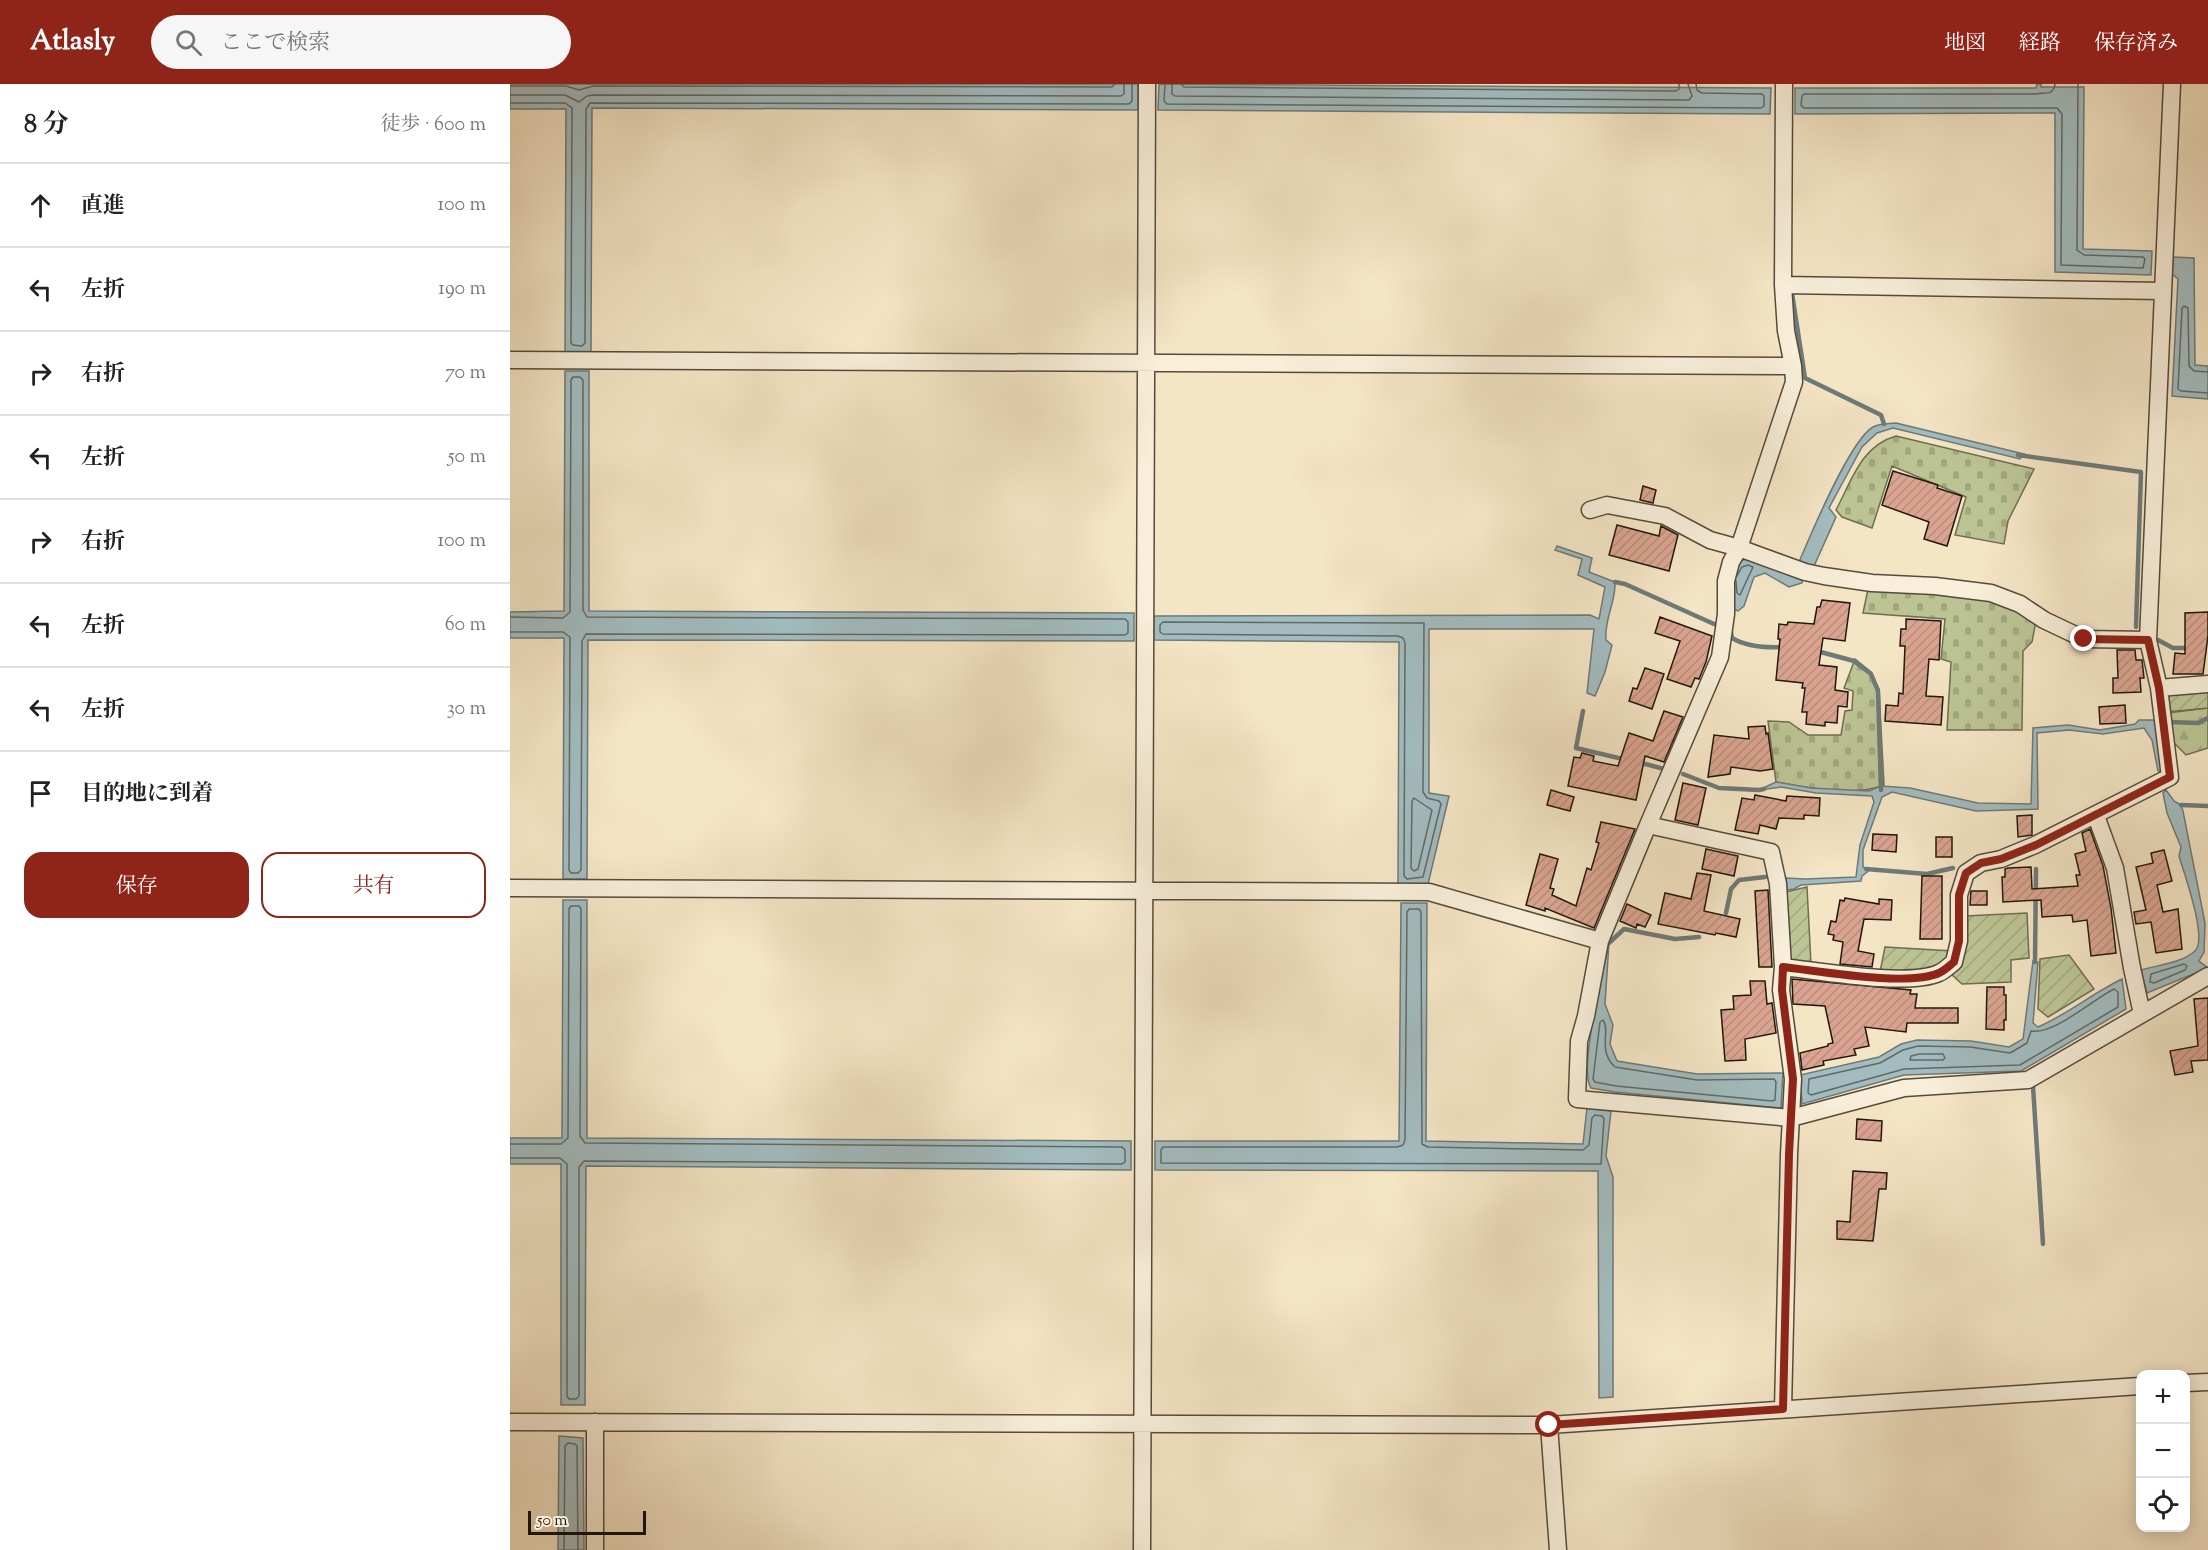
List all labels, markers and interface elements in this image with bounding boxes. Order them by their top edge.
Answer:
search box [151,15,571,69]
text: Atlasly [30,22,115,62]
icon: search [172,26,205,59]
text: ここで検索 [220,28,330,60]
text: 地図 [1944,29,1986,59]
text: 経路 [2019,29,2061,59]
text: 保存済み [2094,29,2178,59]
text: 8 分 [24,107,69,144]
text: 徒歩 · 600 m [381,111,486,140]
icon: ahead [24,189,57,222]
text: 直進 [81,191,125,223]
text: 100 m [437,191,486,220]
icon: left [24,273,57,306]
text: 左折 [81,275,125,307]
text: 190 m [438,275,486,304]
icon: right [24,357,57,390]
text: 右折 [81,359,125,391]
text: 70 m [445,359,486,388]
icon: left [24,441,57,474]
text: 左折 [81,443,125,475]
text: 50 m [448,443,486,472]
icon: right [24,525,57,558]
text: 右折 [81,527,125,559]
text: 100 m [437,527,486,556]
icon: left [24,609,57,642]
text: 左折 [81,611,125,643]
text: 60 m [445,611,486,640]
route end [2070,625,2096,651]
icon: left [24,693,57,726]
text: 左折 [81,695,125,727]
text: 30 m [447,695,486,724]
icon: arrive [24,777,57,810]
text: 目的地に到着 [81,779,213,811]
button: 保存 [24,852,249,918]
button: 共有 [261,852,486,918]
map controls [2136,1370,2190,1532]
button: + [2136,1370,2190,1424]
route start [1535,1411,1561,1437]
button: − [2136,1424,2190,1478]
button: locate [2136,1478,2190,1532]
scale bar [528,1508,646,1536]
text: 50 m [537,1510,568,1533]

